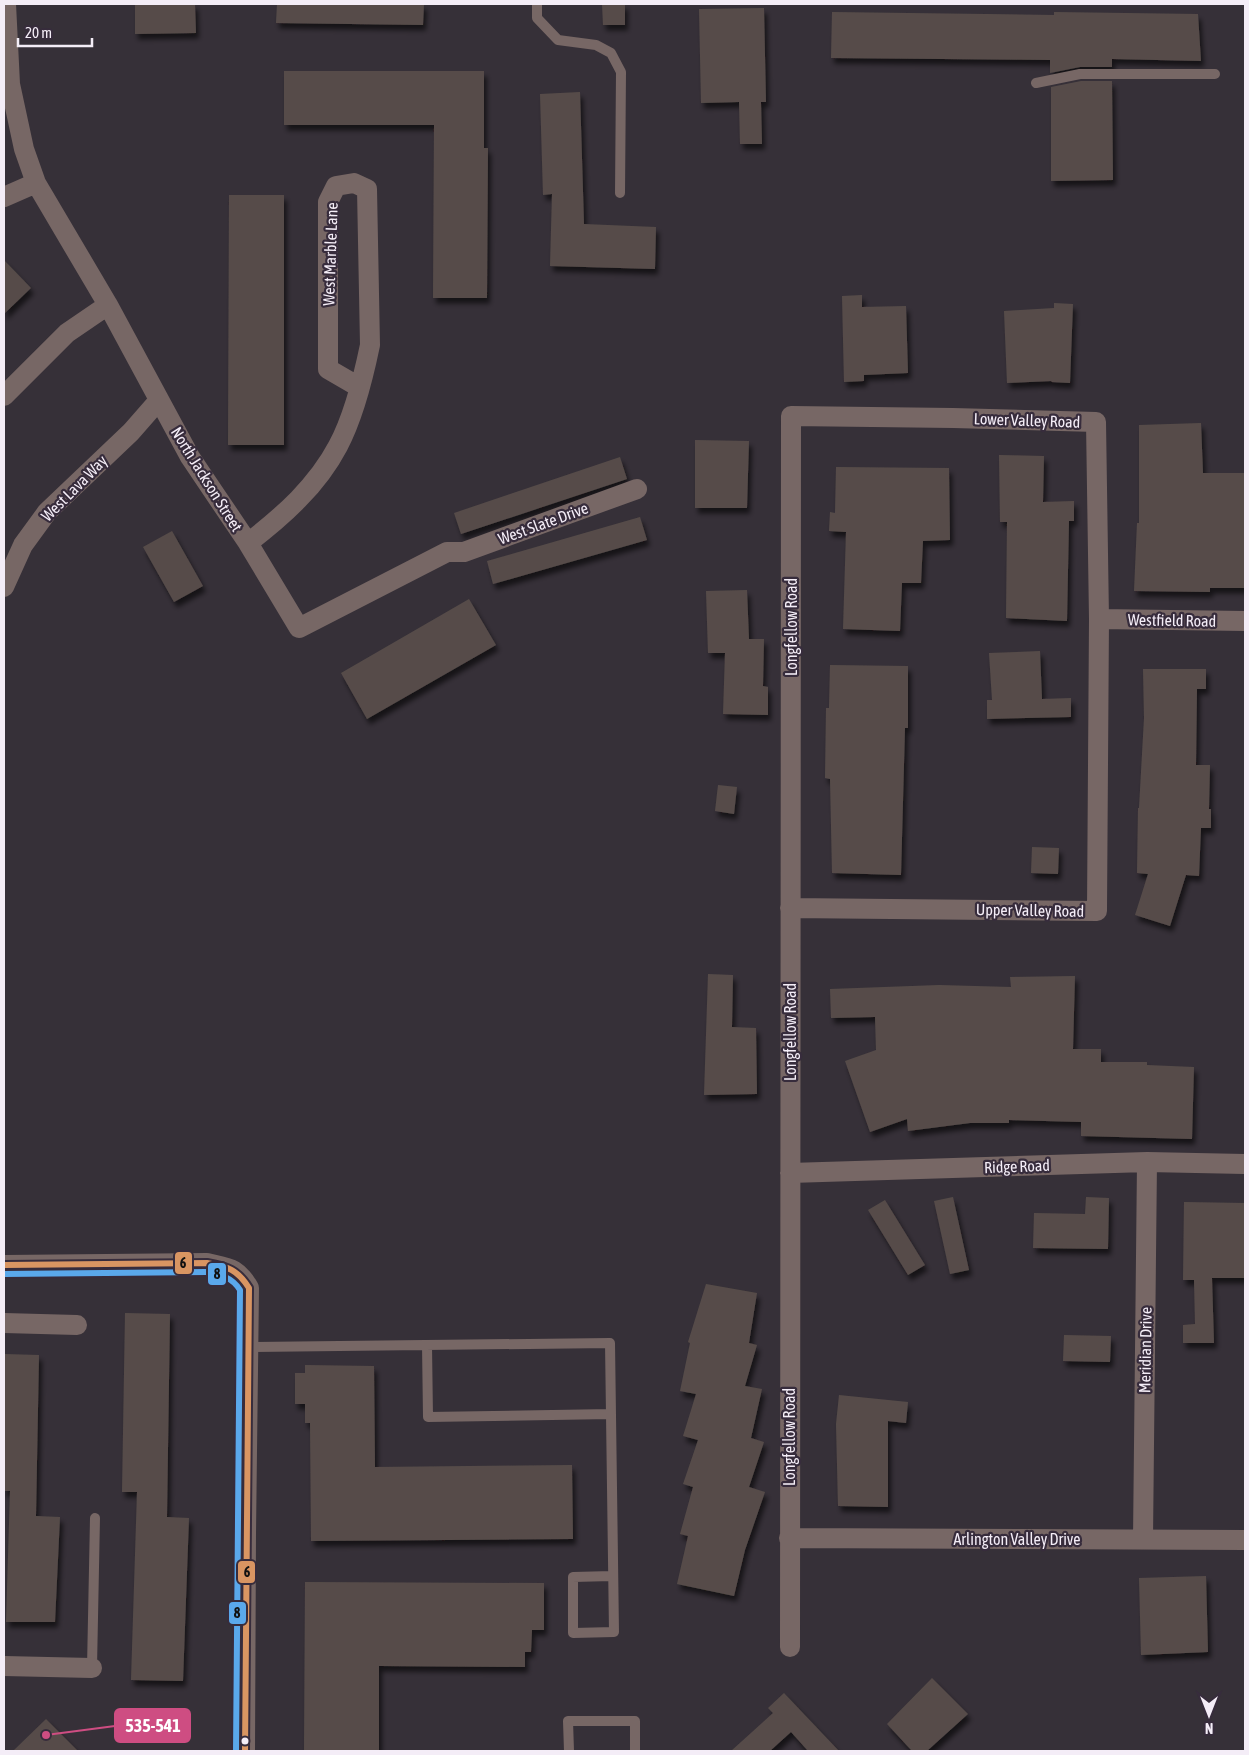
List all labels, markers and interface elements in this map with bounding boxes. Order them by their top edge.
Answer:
scale bar [18,15,91,47]
text: 20 m [25,24,52,41]
street label: West Marble Lane [319,202,341,306]
street label: Lower Valley Road [973,409,1081,432]
street label: North Jackson Street [168,423,247,535]
street label: West Lava Way [37,451,112,525]
street label: West Slate Drive [496,498,590,548]
street label: Longfellow Road [782,578,801,676]
street label: Westfield Road [1128,610,1216,630]
street label: Upper Valley Road [976,900,1084,921]
street label: Longfellow Road [781,983,800,1081]
street label: Ridge Road [984,1156,1050,1177]
line badge: 6 [174,1251,193,1275]
text: 6 [180,1255,187,1271]
line badge: 8 [207,1262,227,1286]
text: 8 [214,1266,221,1282]
street label: Meridian Drive [1135,1307,1155,1393]
street label: Longfellow Road [780,1388,799,1486]
street label: Arlington Valley Drive [953,1530,1081,1549]
line badge: 6 [237,1560,256,1584]
text: 6 [244,1564,251,1580]
line badge: 8 [228,1601,247,1625]
text: 8 [234,1605,241,1621]
north arrow [1184,1690,1234,1740]
callout: 535-541 [115,1709,190,1742]
text: 535-541 [125,1715,181,1736]
text: N [1205,1720,1213,1736]
unlabelled marker [240,1736,250,1746]

